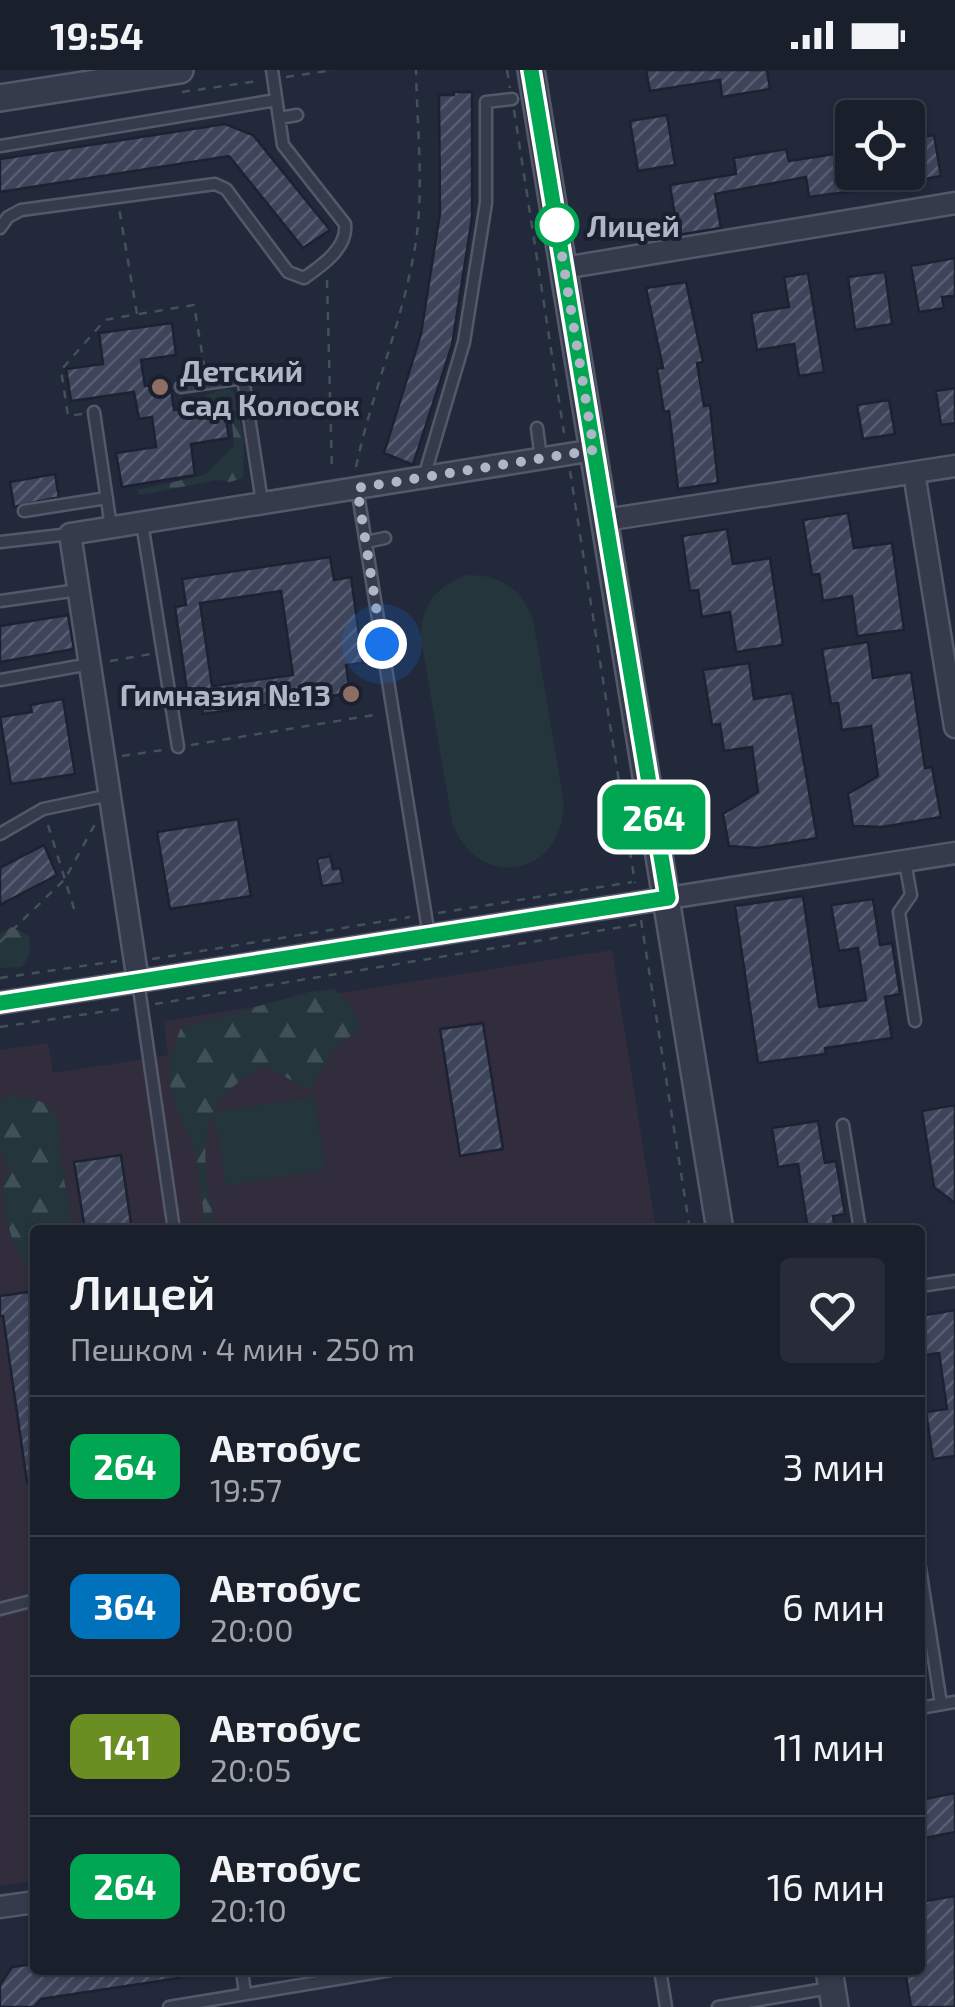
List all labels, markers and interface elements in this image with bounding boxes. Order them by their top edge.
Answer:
text: 19:54 [50,12,144,58]
map controls [835,100,925,190]
button: locate [835,100,925,190]
marker: Лицей [536,204,578,246]
place label: Лицей [587,207,680,243]
place label: Детский сад Колосок [180,352,360,422]
marker: Детский сад Колосок [149,376,171,398]
your location [357,619,407,669]
place label: Гимназия №13 [120,676,331,712]
marker: Гимназия №13 [340,683,362,705]
line badge: 264 [596,784,712,850]
text: 264 [622,796,686,838]
button: heart [780,1258,885,1363]
text: Лицей [70,1262,216,1320]
text: Пешком · 4 мин · 250 m [70,1329,415,1367]
text: Автобус [210,1424,361,1470]
text: 3 мин [783,1443,885,1489]
text: 264 [93,1445,157,1487]
text: 19:57 [210,1470,282,1508]
text: Автобус [210,1564,361,1610]
text: 6 мин [782,1583,885,1629]
text: 364 [94,1585,156,1627]
text: 20:00 [210,1610,293,1648]
text: Автобус [210,1704,361,1750]
text: 11 мин [773,1723,885,1769]
text: 141 [99,1725,151,1767]
text: 20:05 [210,1750,291,1788]
text: Автобус [210,1844,361,1890]
text: 16 мин [767,1863,885,1909]
text: 264 [93,1865,157,1907]
text: 20:10 [210,1890,287,1928]

